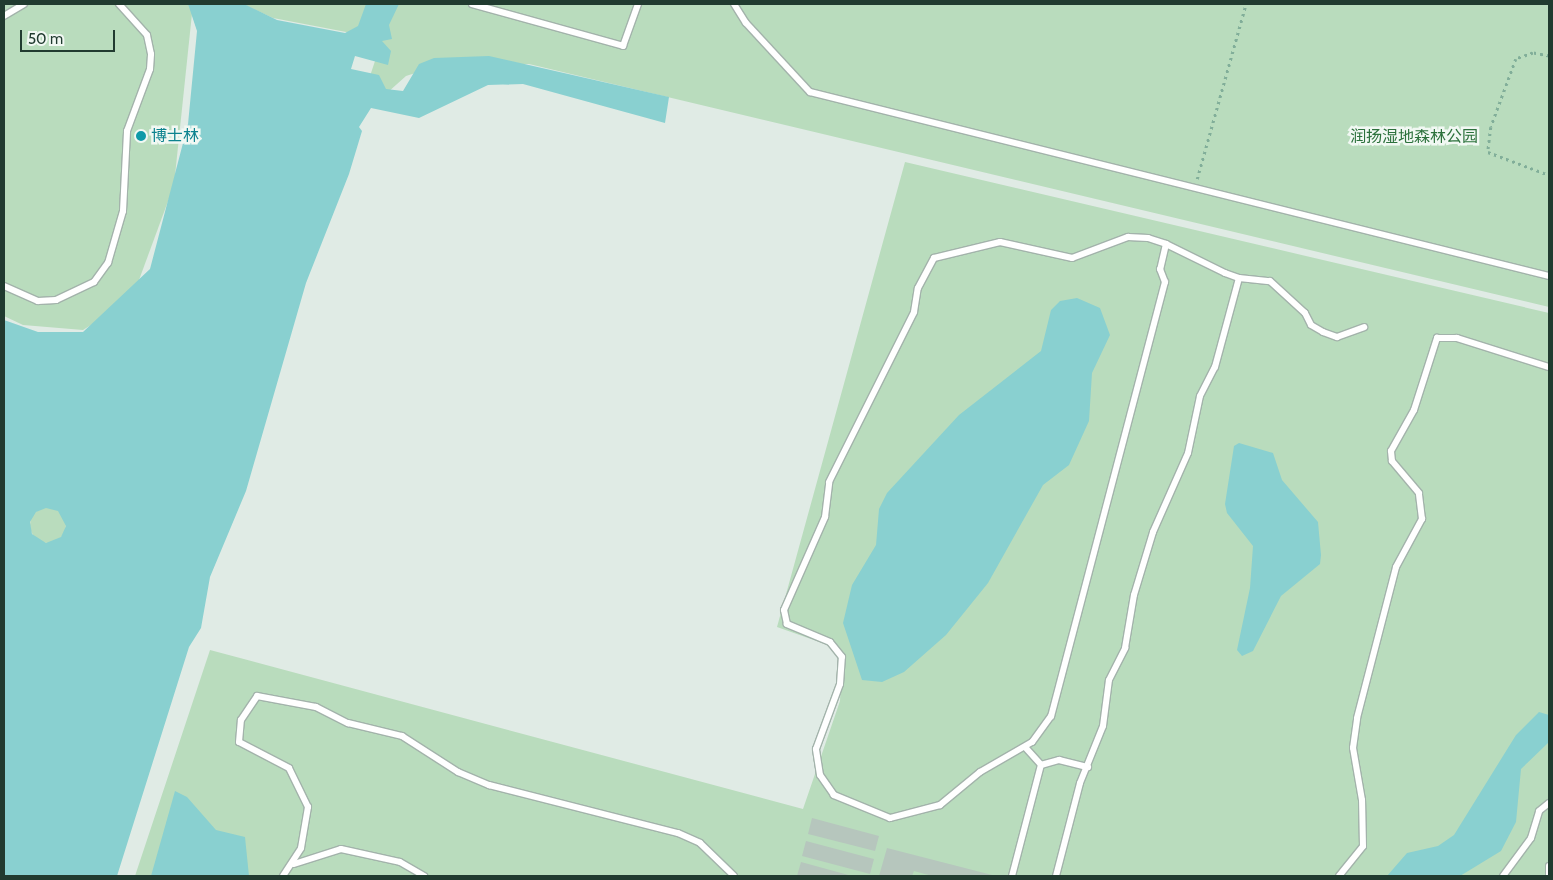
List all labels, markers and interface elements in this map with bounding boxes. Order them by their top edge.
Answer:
scale bar [22,20,118,52]
text: 50 m [28,30,63,48]
place label: 博士林 [151,126,199,146]
park label: 润扬湿地森林公园 [1350,127,1478,147]
marker: 博士林 [135,130,147,142]

